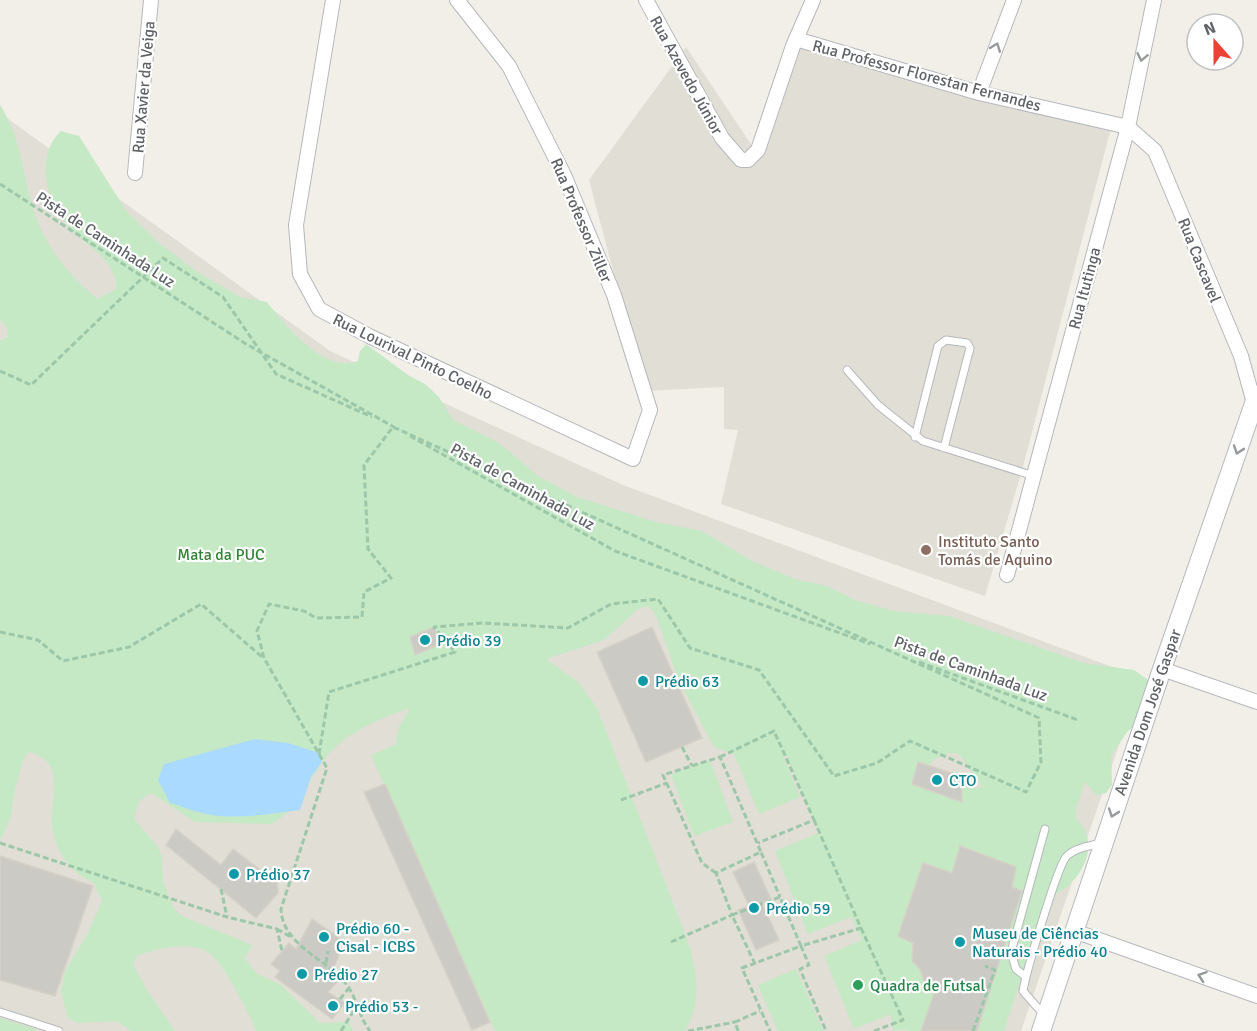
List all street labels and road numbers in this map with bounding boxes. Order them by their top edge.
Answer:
street label: Rua Azevedo Júnior [645,13,727,138]
street label: Rua Xavier da Veiga [128,20,160,154]
street label: Rua Professor Florestan Fernandes [810,36,1043,116]
street label: Rua Professor Ziller [546,155,616,286]
street label: Pista de Caminhada Luz [32,187,179,292]
street label: Rua Cascavel [1173,215,1225,306]
street label: Rua Itutinga [1064,245,1106,331]
street label: Rua Lourival Pinto Coelho [329,309,496,404]
street label: Pista de Caminhada Luz [447,439,598,535]
street label: Avenida Dom José Gaspar [1110,626,1186,798]
street label: Pista de Caminhada Luz [891,632,1050,706]

